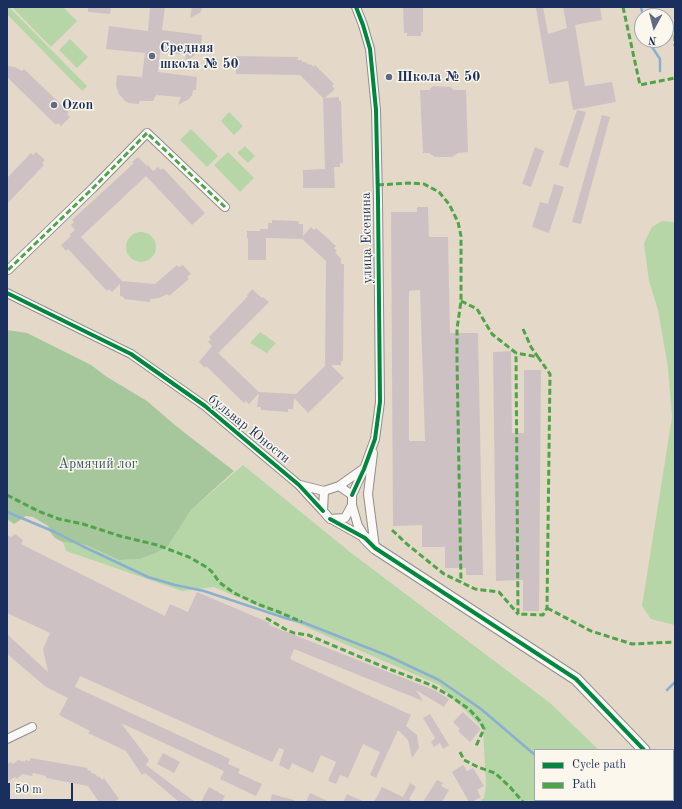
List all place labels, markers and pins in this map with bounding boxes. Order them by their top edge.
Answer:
place label: Средняя школа № 50 [160,40,239,72]
marker: Средняя школа № 50 [147,51,157,61]
place label: Школа № 50 [397,69,480,85]
marker: Школа № 50 [384,72,394,82]
place label: Ozon [62,97,93,113]
marker: Ozon [49,100,59,110]

